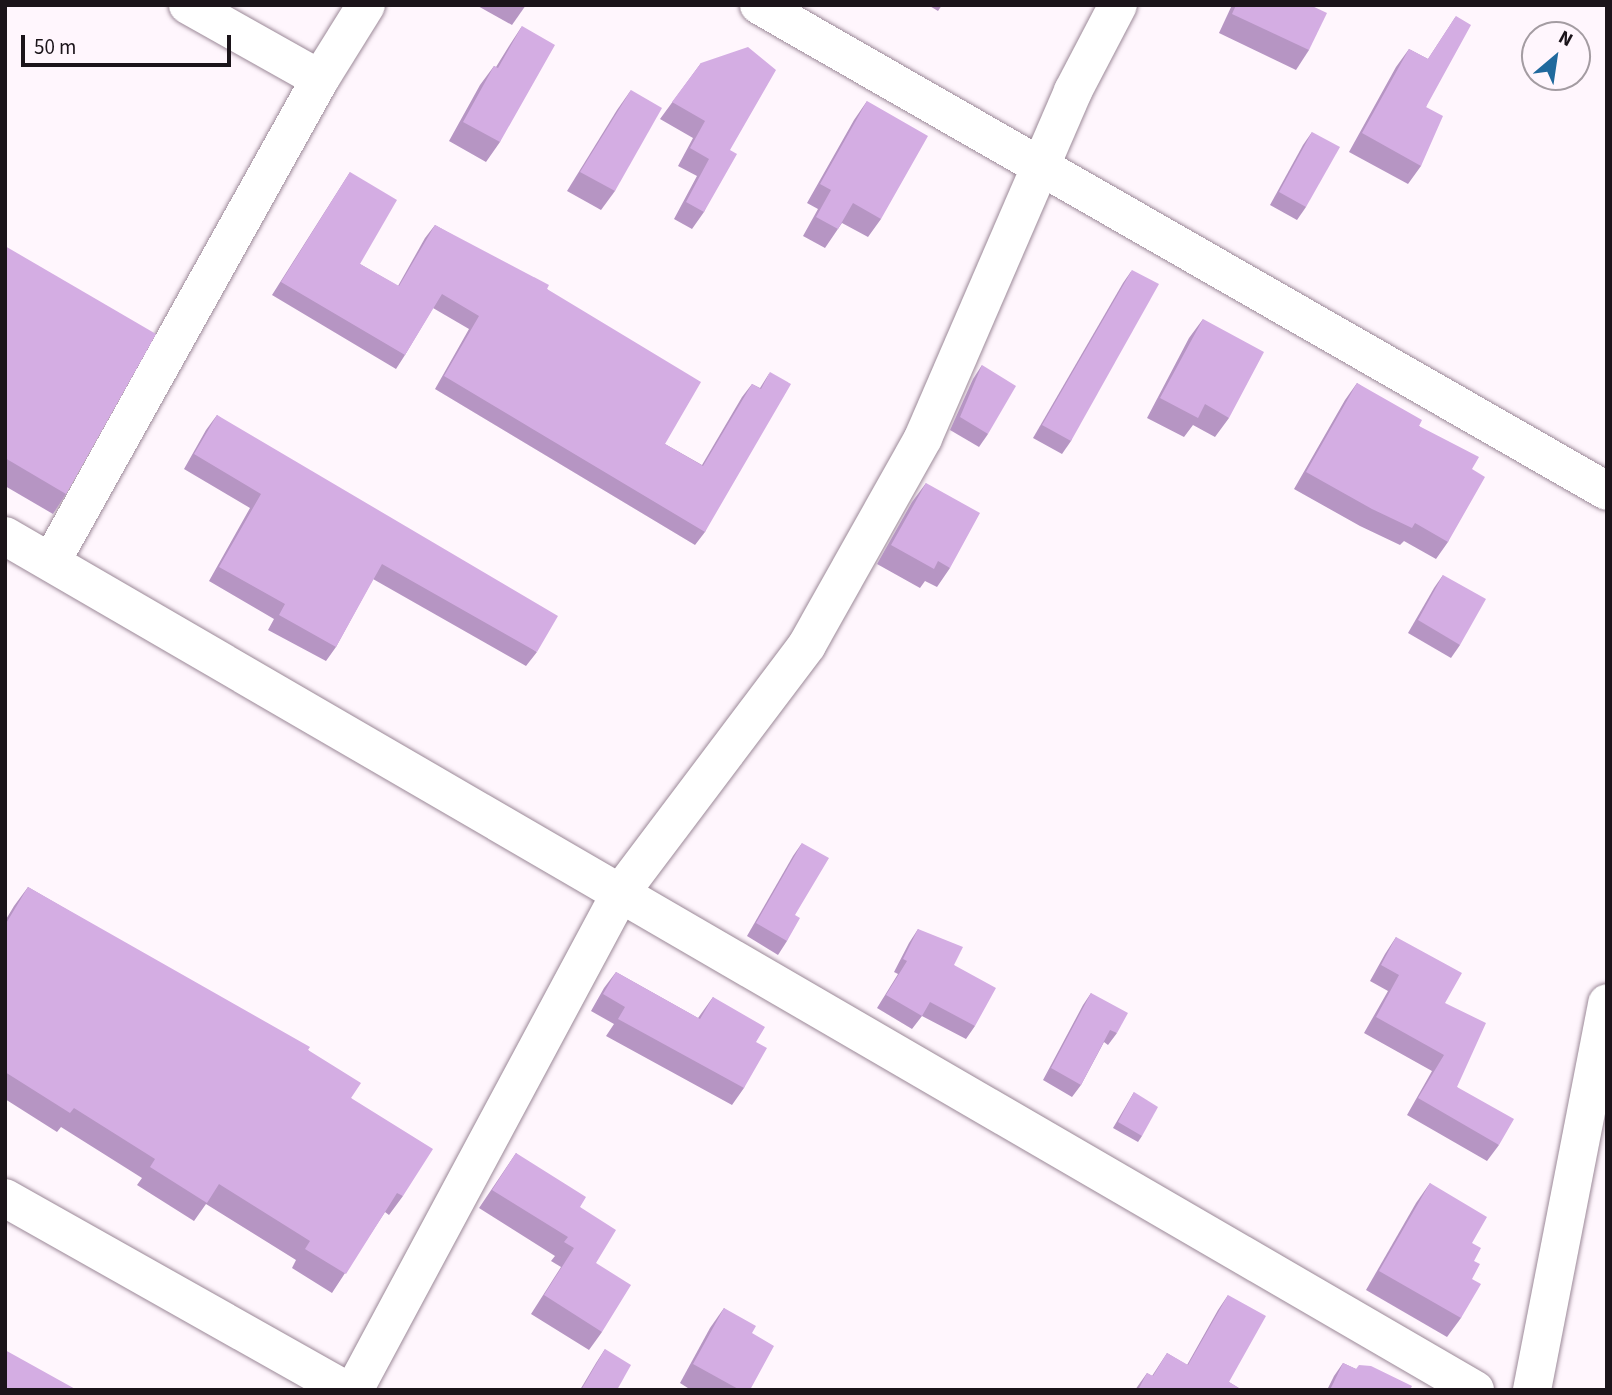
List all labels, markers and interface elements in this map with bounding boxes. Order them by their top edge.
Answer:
scale bar [24,21,234,65]
north arrow [1521,21,1591,91]
text: N [1553,24,1578,54]
text: 50 m [34,32,76,62]

